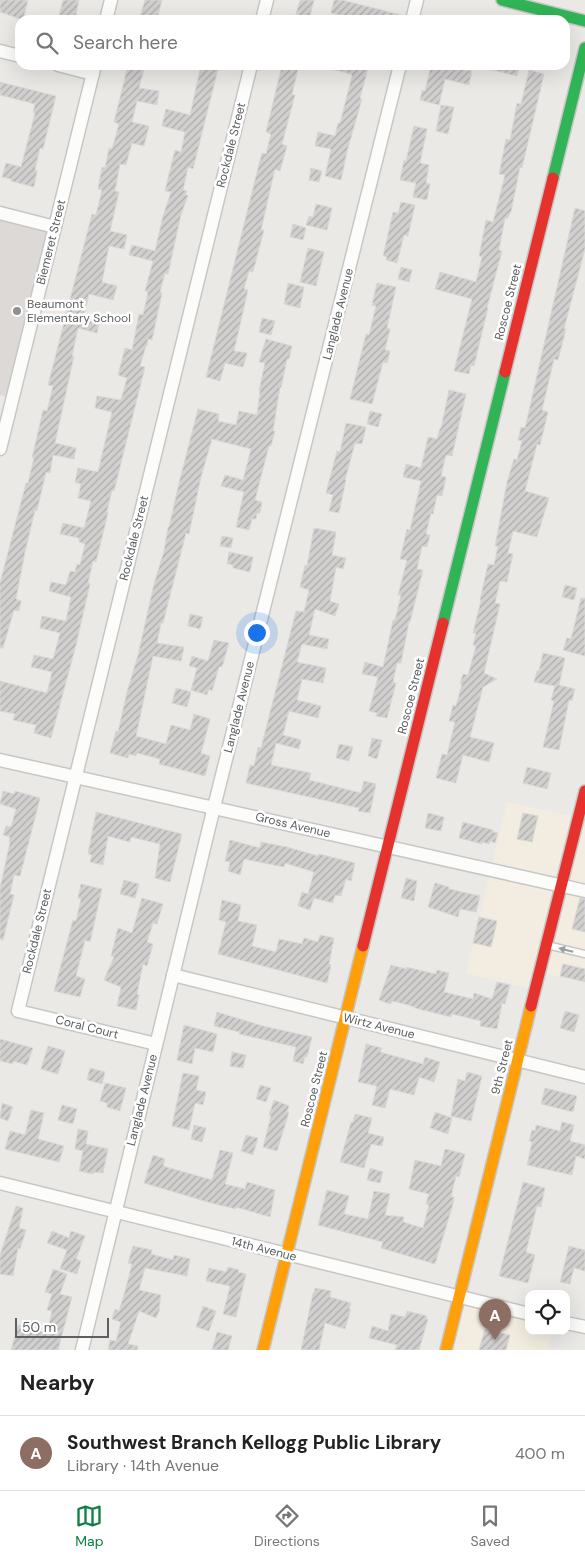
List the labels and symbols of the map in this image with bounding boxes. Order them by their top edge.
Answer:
street label: Rockdale Street [213,101,249,189]
street label: Biemeret Street [33,197,69,286]
street label: Roscoe Street [491,262,525,342]
street label: Langlade Avenue [319,266,357,362]
place label: Beaumont Elementary School [27,296,131,326]
marker: Beaumont Elementary School [11,305,23,317]
street label: Rockdale Street [116,494,152,582]
your location [244,620,270,646]
street label: Roscoe Street [394,656,428,736]
street label: Langlade Avenue [220,659,258,755]
street label: Gross Avenue [254,809,332,841]
street label: Rockdale Street [19,887,55,975]
one-way arrow [558,945,573,953]
street label: Wirtz Avenue [342,1009,417,1043]
street label: Coral Court [54,1011,120,1043]
street label: 9th Street [487,1037,517,1096]
street label: Roscoe Street [297,1049,331,1129]
street label: Langlade Avenue [123,1052,161,1148]
street label: 14th Avenue [230,1233,298,1265]
pin: A [479,1299,511,1340]
scale bar [15,1315,109,1338]

